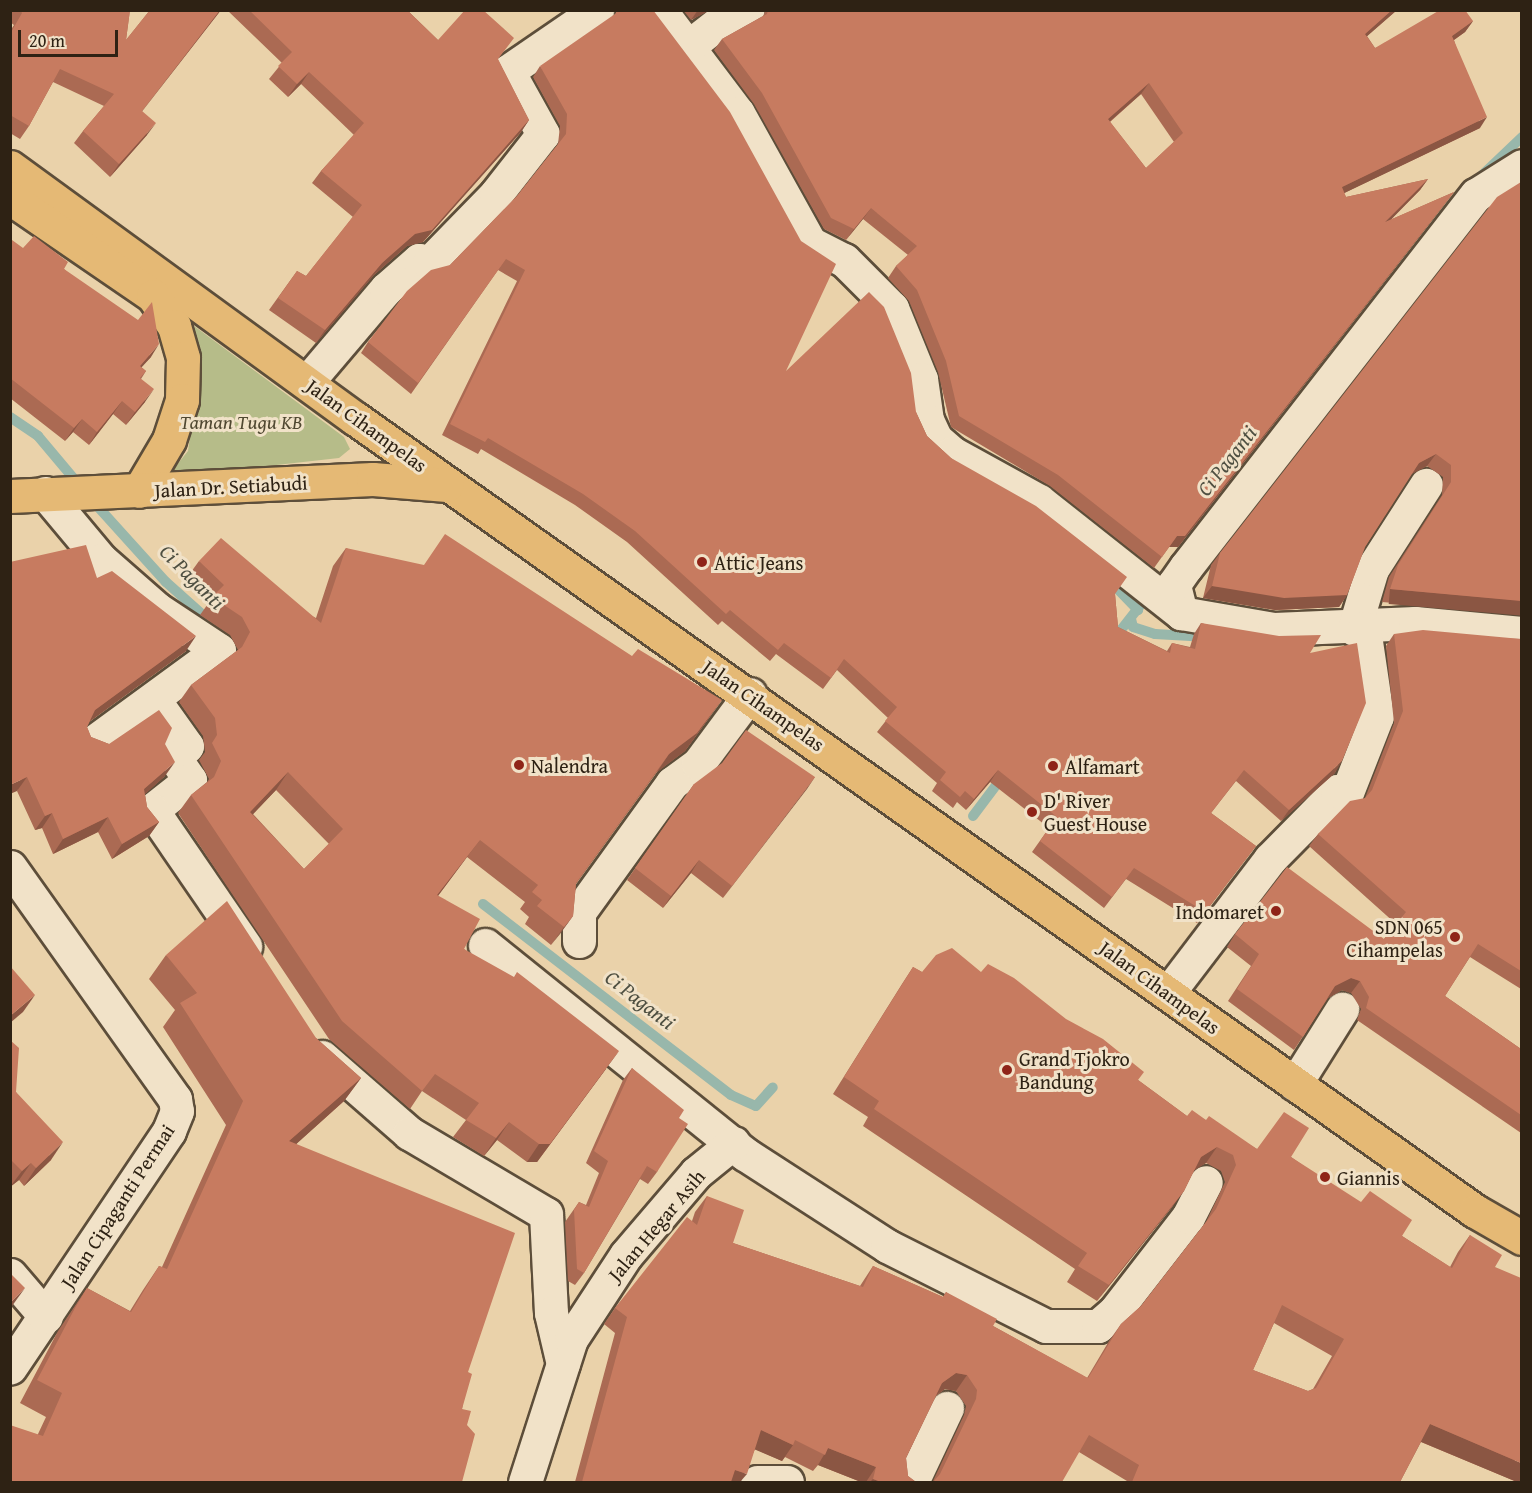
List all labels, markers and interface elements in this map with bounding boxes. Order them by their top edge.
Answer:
scale bar [21,18,122,56]
text: 20 m [29,27,65,54]
street label: Jalan Cihampelas [302,373,432,477]
park label: Taman Tugu KB [180,409,302,433]
water label: Ci Paganti [1192,421,1262,501]
street label: Jalan Dr. Setiabudi [154,470,308,502]
water label: Ci Paganti [154,539,230,615]
place label: Attic Jeans [714,550,803,574]
marker: Attic Jeans [695,555,709,569]
street label: Jalan Cihampelas [698,654,830,756]
place label: Nalendra [531,753,608,777]
place label: Alfamart [1065,754,1140,778]
marker: Nalendra [512,758,526,772]
marker: Alfamart [1046,759,1060,773]
place label: D' River Guest House [1044,789,1147,836]
marker: D' River Guest House [1025,805,1039,819]
place label: Indomaret [1176,899,1264,923]
marker: Indomaret [1269,904,1283,918]
place label: SDN 065 Cihampelas [1346,914,1443,961]
marker: SDN 065 Cihampelas [1448,930,1462,944]
street label: Jalan Cihampelas [1095,935,1225,1039]
water label: Ci Paganti [600,965,680,1035]
place label: Grand Tjokro Bandung [1019,1046,1130,1093]
marker: Grand Tjokro Bandung [1000,1063,1014,1077]
street label: Jalan Cipaganti Permai [55,1120,179,1292]
street label: Jalan Hegar Asih [602,1164,710,1286]
place label: Giannis [1337,1165,1400,1189]
marker: Giannis [1318,1170,1332,1184]

